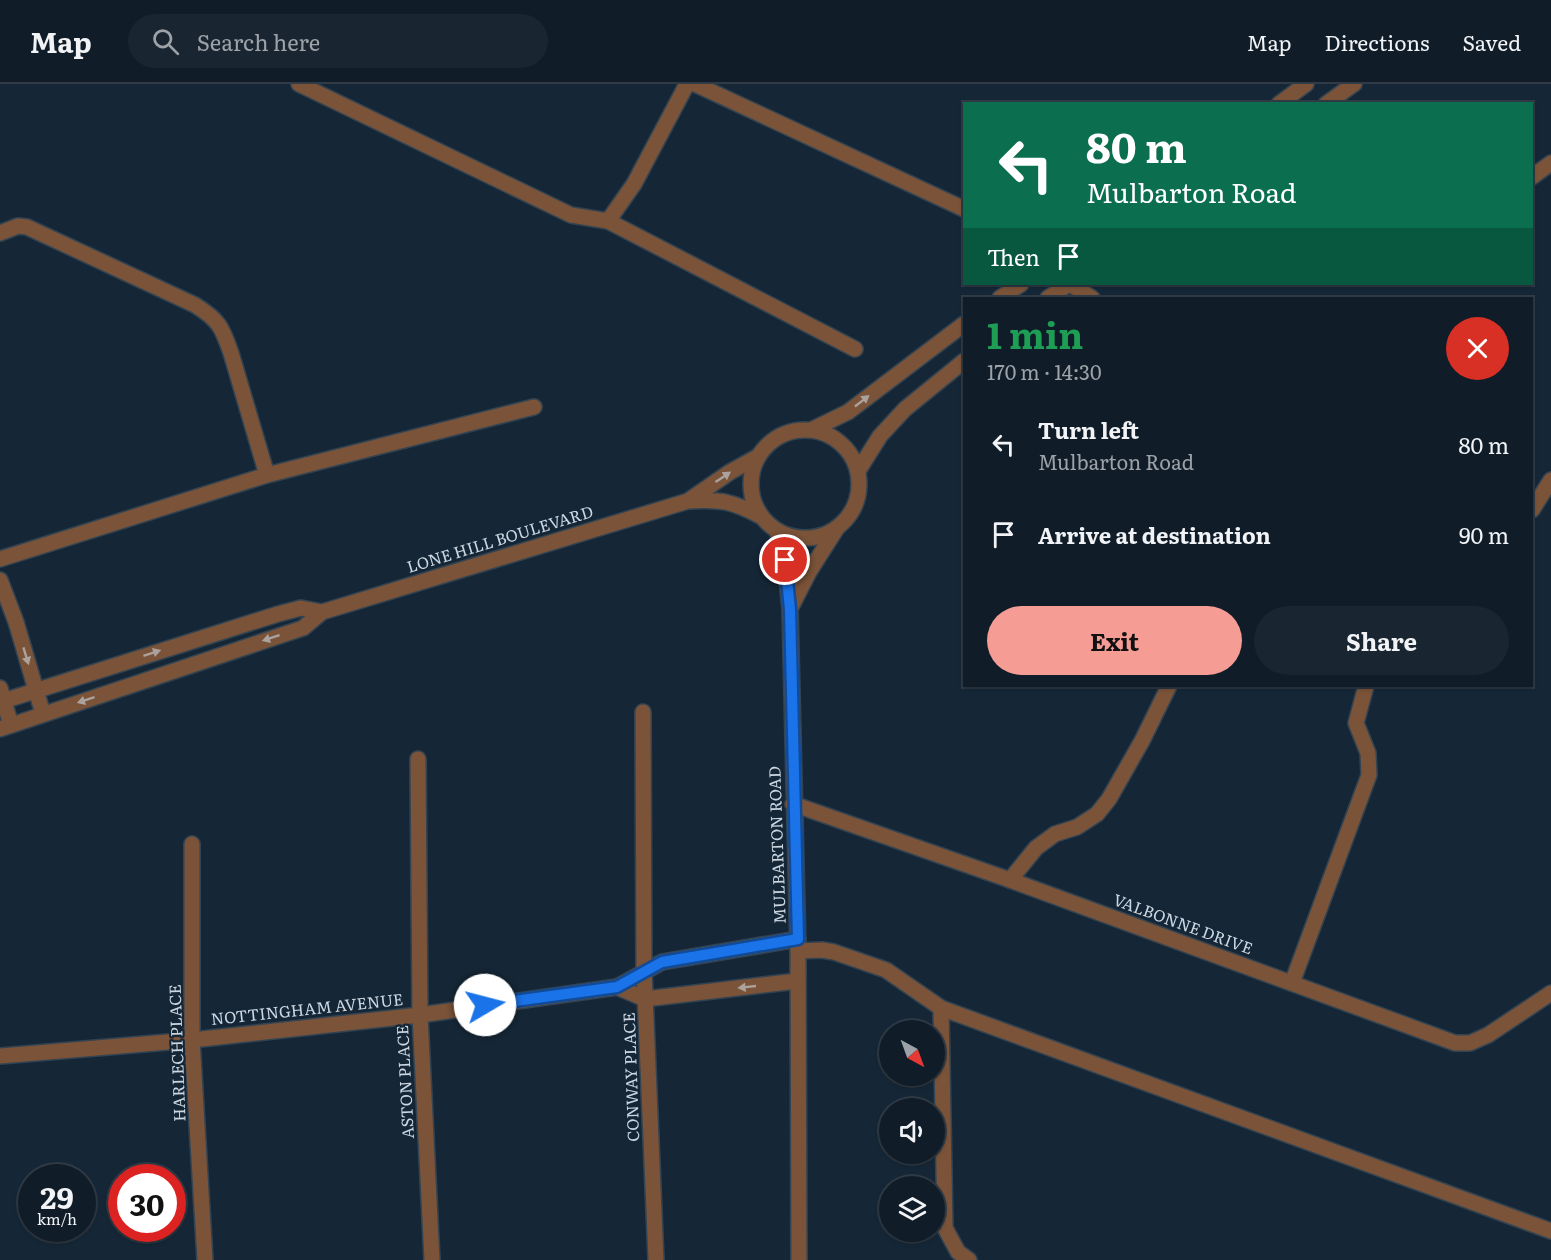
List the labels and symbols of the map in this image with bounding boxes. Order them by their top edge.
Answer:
one-way arrow [854,395,869,407]
one-way arrow [714,471,730,483]
street label: LONE HILL BOULEVARD [404,498,596,578]
pin [759,534,810,585]
one-way arrow [262,634,280,643]
one-way arrow [22,647,31,665]
one-way arrow [143,648,161,657]
one-way arrow [77,696,95,705]
street label: MULBARTON ROAD [761,766,791,925]
street label: VALBONNE DRIVE [1110,887,1257,959]
position arrow [453,973,517,1037]
one-way arrow [737,982,756,992]
street label: HARLECH PLACE [162,984,190,1122]
street label: NOTTINGHAM AVENUE [210,986,404,1030]
street label: CONWAY PLACE [616,1012,644,1142]
north arrow [879,1020,945,1086]
street label: ASTON PLACE [389,1024,419,1140]
speed limit sign: 30 [108,1164,186,1242]

